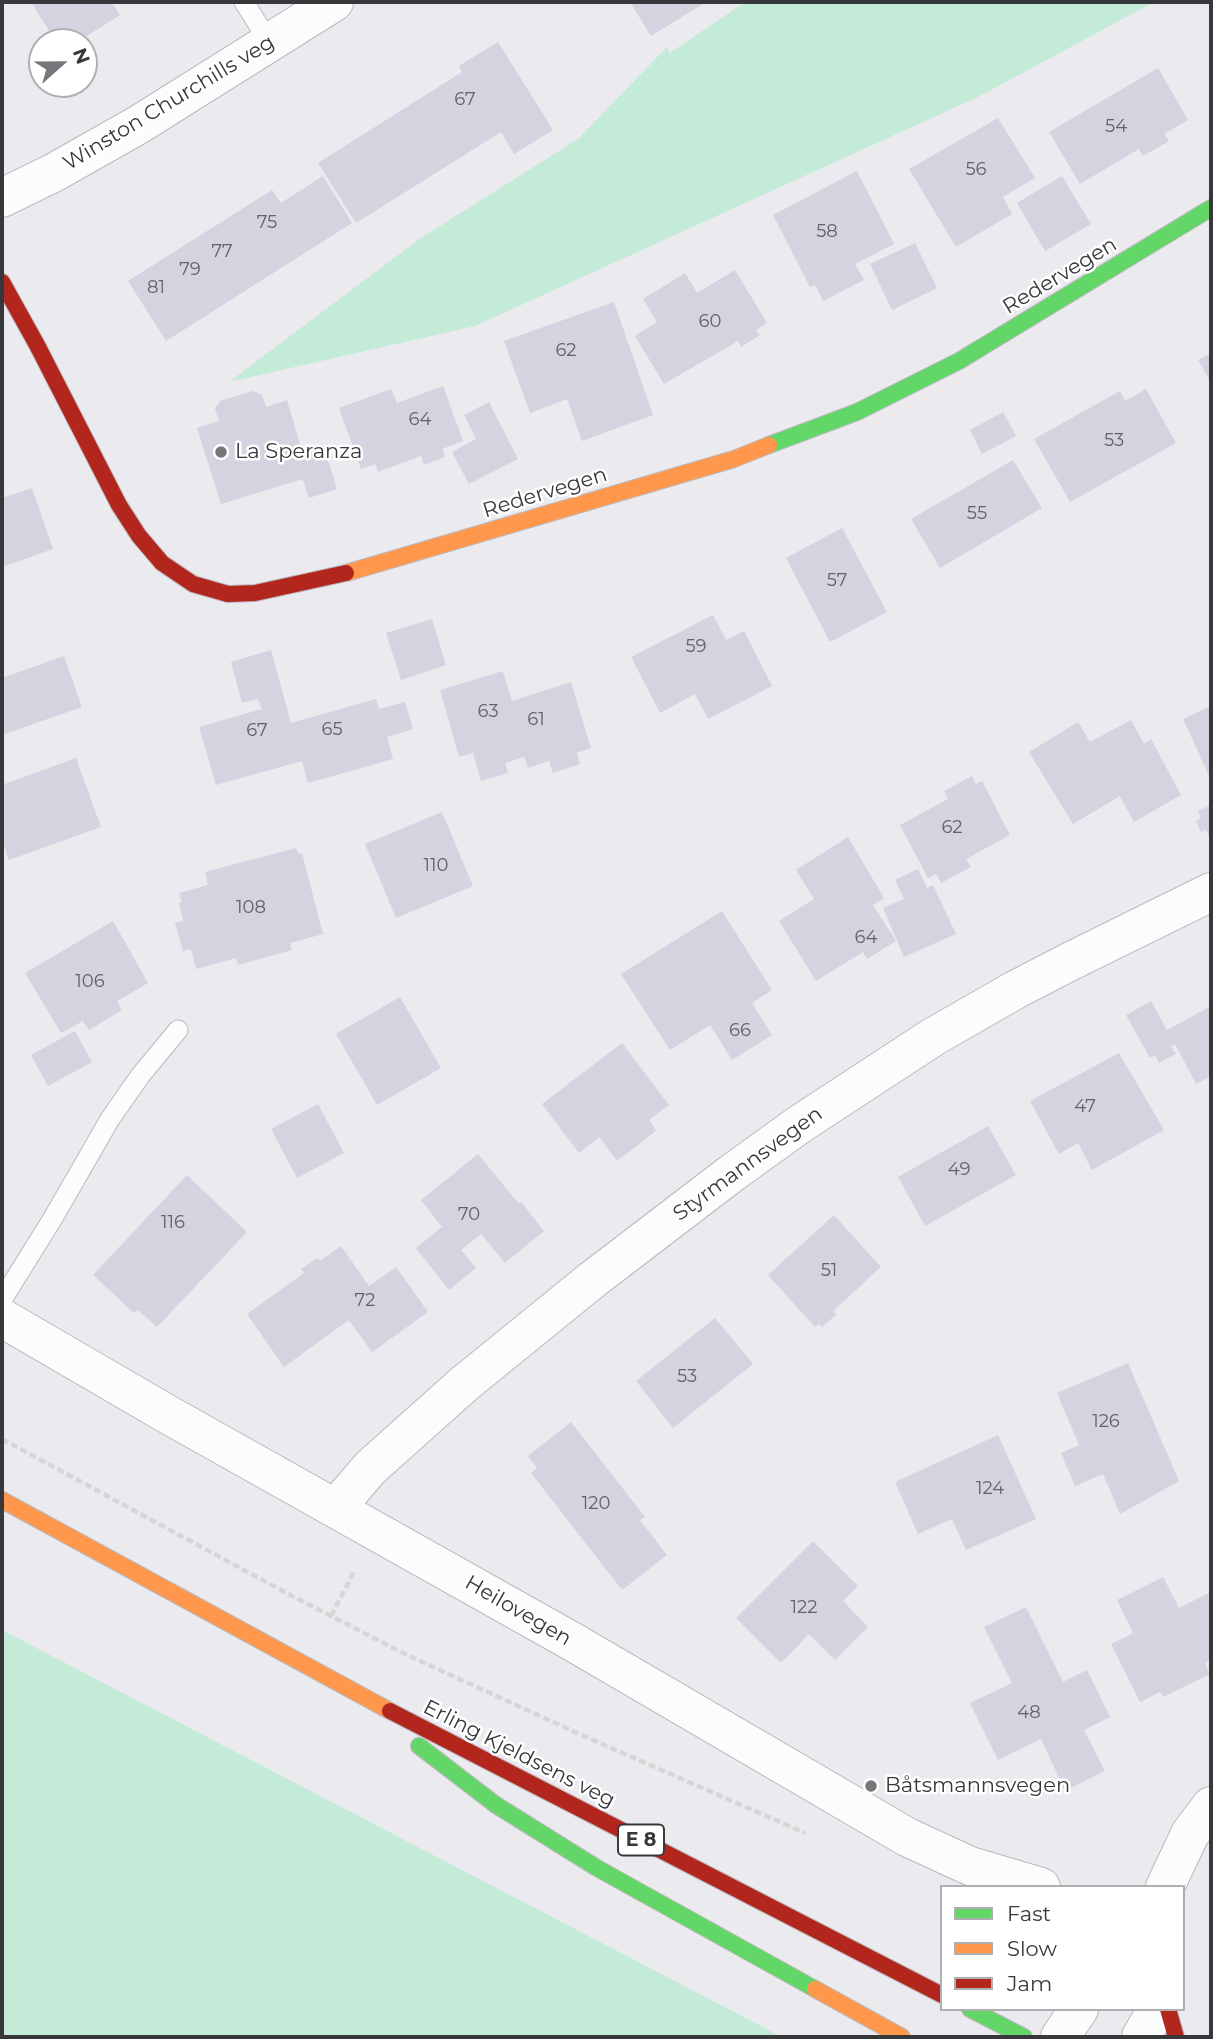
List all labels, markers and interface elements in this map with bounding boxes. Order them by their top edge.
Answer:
north arrow [28,28,98,98]
street label: Winston Churchills veg [59,30,279,176]
text: N [68,45,95,67]
house number: 67 [454,89,476,111]
house number: 54 [1105,116,1127,138]
house number: 56 [965,159,987,181]
house number: 75 [257,212,277,234]
house number: 58 [816,221,838,243]
street label: Redervegen [998,232,1122,320]
house number: 77 [211,241,233,263]
house number: 79 [179,259,201,281]
house number: 81 [147,277,165,299]
house number: 60 [699,311,721,333]
house number: 62 [555,340,577,362]
house number: 64 [409,409,431,431]
house number: 53 [1104,430,1124,452]
place label: La Speranza [235,439,362,465]
marker: La Speranza [213,444,229,460]
street label: Redervegen [480,462,610,524]
house number: 55 [967,503,987,525]
house number: 57 [827,570,847,592]
house number: 59 [685,636,707,658]
house number: 63 [477,701,499,723]
house number: 61 [527,709,545,731]
house number: 65 [321,719,343,741]
house number: 67 [246,720,268,742]
house number: 62 [941,817,963,839]
house number: 110 [424,855,448,877]
house number: 108 [236,897,266,919]
house number: 64 [855,927,877,949]
house number: 106 [75,971,105,993]
house number: 66 [729,1020,751,1042]
house number: 47 [1074,1096,1096,1118]
street label: Styrmannsvegen [668,1101,828,1227]
house number: 49 [948,1159,970,1181]
house number: 70 [458,1204,480,1226]
house number: 116 [161,1212,185,1234]
house number: 51 [821,1260,837,1282]
house number: 72 [355,1290,375,1312]
house number: 53 [677,1366,697,1388]
house number: 126 [1092,1411,1120,1433]
house number: 124 [976,1478,1004,1500]
house number: 120 [582,1493,610,1515]
street label: Heilovegen [460,1570,576,1652]
house number: 122 [791,1597,817,1619]
street label: Erling Kjeldsens veg [419,1695,619,1813]
house number: 48 [1017,1702,1041,1724]
place label: Båtsmannsvegen [885,1773,1070,1799]
marker: Båtsmannsvegen [863,1778,879,1794]
road number: E 8 [618,1824,664,1856]
legend [940,1885,1185,2011]
text: Fast [1007,1901,1051,1926]
text: Slow [1007,1936,1057,1961]
text: Jam [1007,1971,1052,1996]

